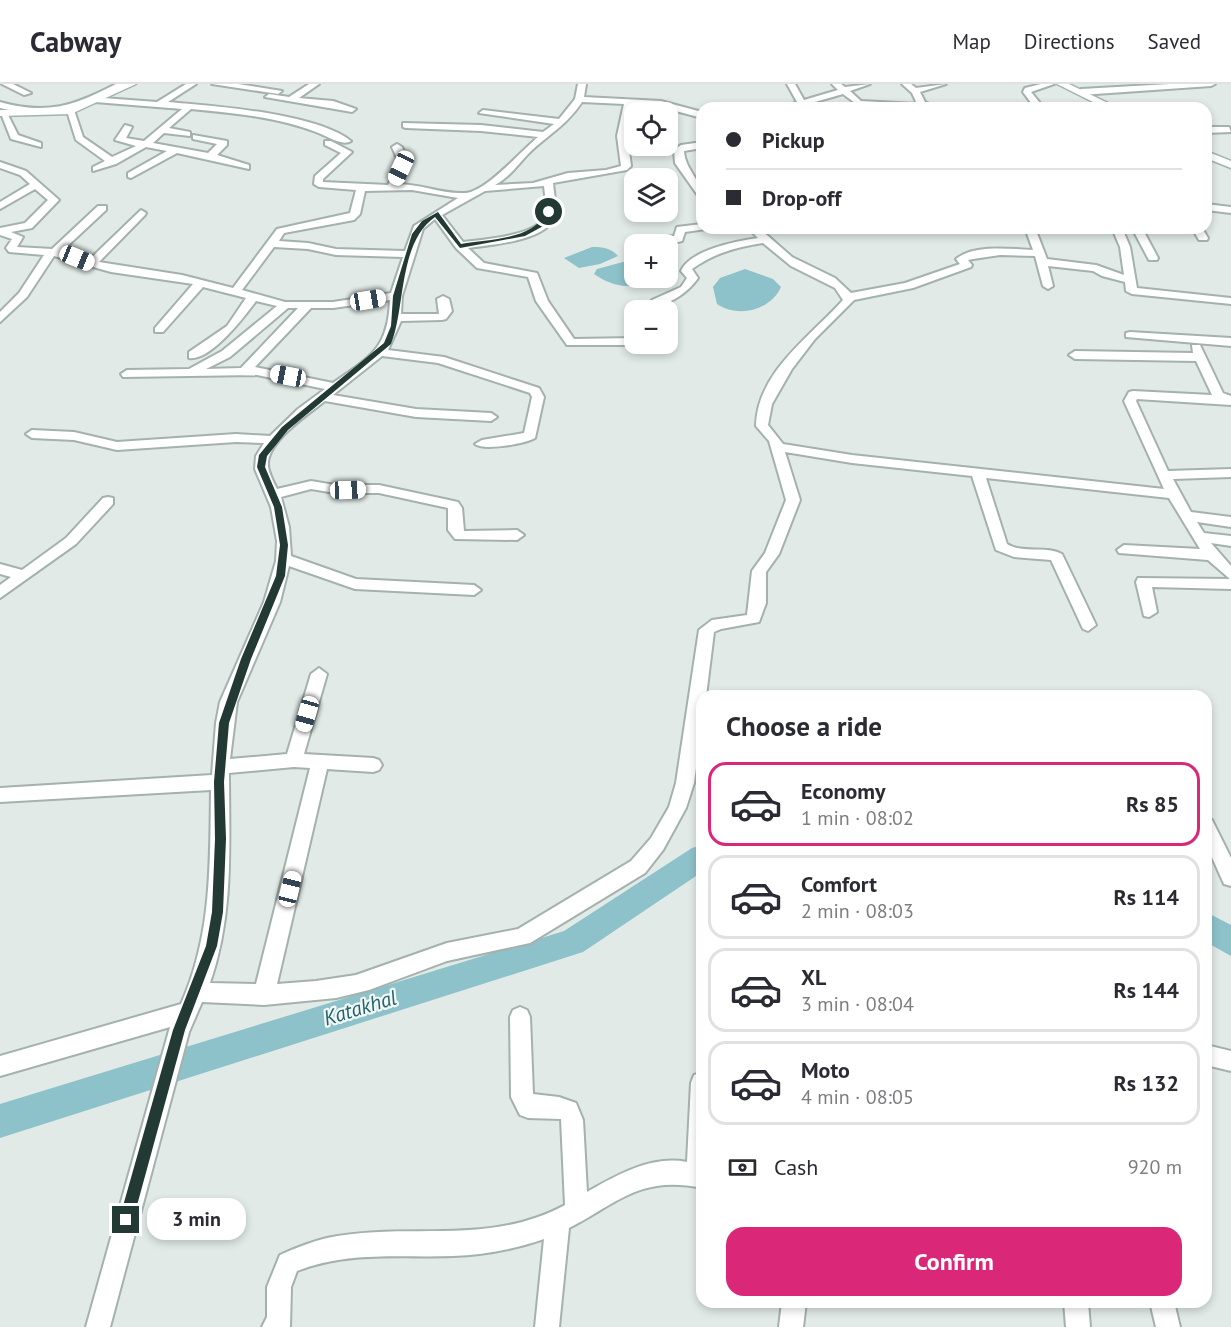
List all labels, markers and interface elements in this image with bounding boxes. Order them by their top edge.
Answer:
text: Cabway [30,23,121,60]
text: Map [952,28,991,55]
text: Directions [1024,28,1115,55]
text: Saved [1148,28,1201,55]
map controls [624,102,678,354]
button: locate [624,102,678,156]
text: Pickup [762,126,825,154]
car [385,148,417,188]
button: layers [624,168,678,222]
text: Drop-off [762,184,841,212]
route start [535,198,562,225]
button: + [624,234,678,288]
car [57,243,97,273]
car [349,288,387,312]
button: − [624,300,678,354]
car [269,364,307,388]
car [330,480,366,500]
car [293,694,321,734]
text: Choose a ride [726,709,882,743]
icon: car [729,777,783,831]
text: Economy [801,777,885,805]
text: Rs 85 [1126,790,1179,818]
text: 1 min · 08:02 [801,805,914,831]
car [277,869,303,909]
icon: car [729,870,783,924]
text: Comfort [801,870,877,898]
text: Rs 114 [1113,883,1179,911]
text: 2 min · 08:03 [801,898,914,924]
icon: car [729,963,783,1017]
text: XL [801,963,826,991]
text: Rs 144 [1113,976,1179,1004]
water label: Katakhal [320,984,400,1031]
text: 3 min · 08:04 [801,991,914,1017]
icon: car [729,1056,783,1110]
text: Moto [801,1056,850,1084]
text: Rs 132 [1113,1069,1179,1097]
text: 4 min · 08:05 [801,1084,914,1110]
icon: cash [726,1151,759,1184]
text: Cash [774,1153,818,1181]
text: 920 m [1128,1154,1182,1180]
callout: 3 min [147,1199,246,1241]
route end [112,1206,139,1233]
text: 3 min [172,1206,221,1232]
button: Confirm [726,1227,1182,1296]

